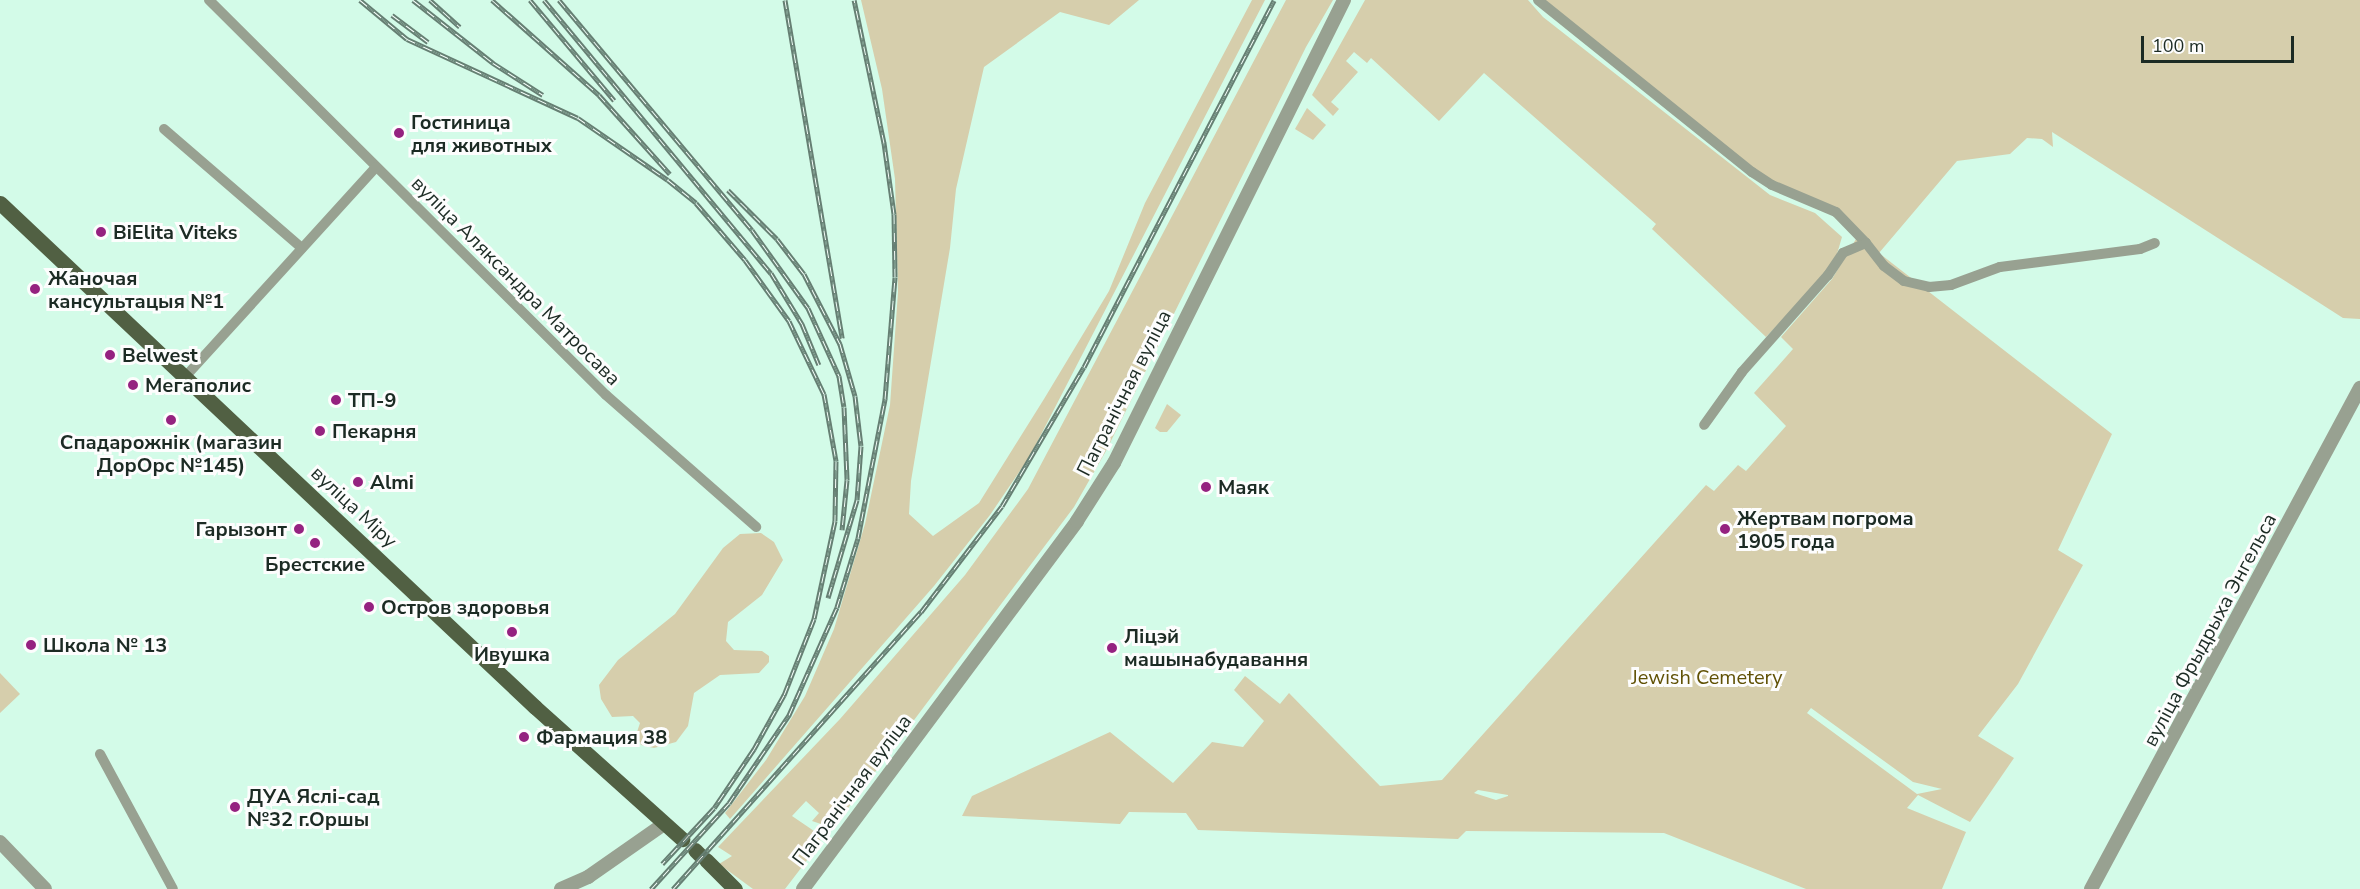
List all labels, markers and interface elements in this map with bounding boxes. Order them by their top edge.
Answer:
scale bar [2144,24,2297,62]
text: 100 m [2152,34,2204,58]
place label: Гостиница для животных [411,110,552,157]
marker: Гостиница для животных [392,126,406,140]
street label: вуліца Аляксандра Матросава [406,171,626,391]
place label: BiElita Viteks [113,220,237,244]
marker: BiElita Viteks [94,225,108,239]
place label: Жаночая кансультацыя №1 [48,266,224,313]
marker: Жаночая кансультацыя №1 [26,280,44,298]
street label: Пагранічная вуліца [1072,306,1176,480]
place label: Belwest [122,343,198,367]
marker: Belwest [103,348,117,362]
place label: Мегаполис [145,373,251,397]
marker: Мегаполис [126,378,140,392]
place label: ТП-9 [348,388,396,412]
marker: ТП-9 [329,393,343,407]
marker: Спадарожнік (магазин ДорОрс №145) [164,413,178,427]
place label: Пекарня [332,419,417,443]
marker: Пекарня [313,424,327,438]
place label: Спадарожнік (магазин ДорОрс №145) [60,430,282,477]
street label: вуліца Міру [306,461,402,553]
place label: Almi [370,470,414,494]
marker: Almi [351,475,365,489]
place label: Маяк [1218,475,1269,499]
marker: Маяк [1199,480,1213,494]
place label: Жертвам погрома 1905 года [1737,506,1914,553]
street label: вуліца Фрыдрыха Энгельса [2138,509,2282,751]
place label: Гарызонт [195,517,287,541]
marker: Гарызонт [292,522,306,536]
marker: Жертвам погрома 1905 года [1718,522,1732,536]
marker: Брестские [308,536,322,550]
place label: Брестские [265,552,365,576]
place label: Остров здоровья [381,595,549,619]
marker: Остров здоровья [362,600,376,614]
place label: Ліцэй машынабудавання [1124,624,1308,671]
marker: Ивушка [505,625,519,639]
place label: Школа № 13 [43,633,167,657]
marker: Школа № 13 [24,638,38,652]
marker: Ліцэй машынабудавання [1105,641,1119,655]
place label: Ивушка [474,642,550,666]
park label: Jewish Cemetery [1631,665,1783,689]
street label: Пагранічная вуліца [787,710,917,870]
place label: Фармация 38 [536,725,667,749]
marker: Фармация 38 [517,730,531,744]
place label: ДУА Яслі-сад №32 г.Оршы [247,784,380,831]
marker: ДУА Яслі-сад №32 г.Оршы [228,800,242,814]

